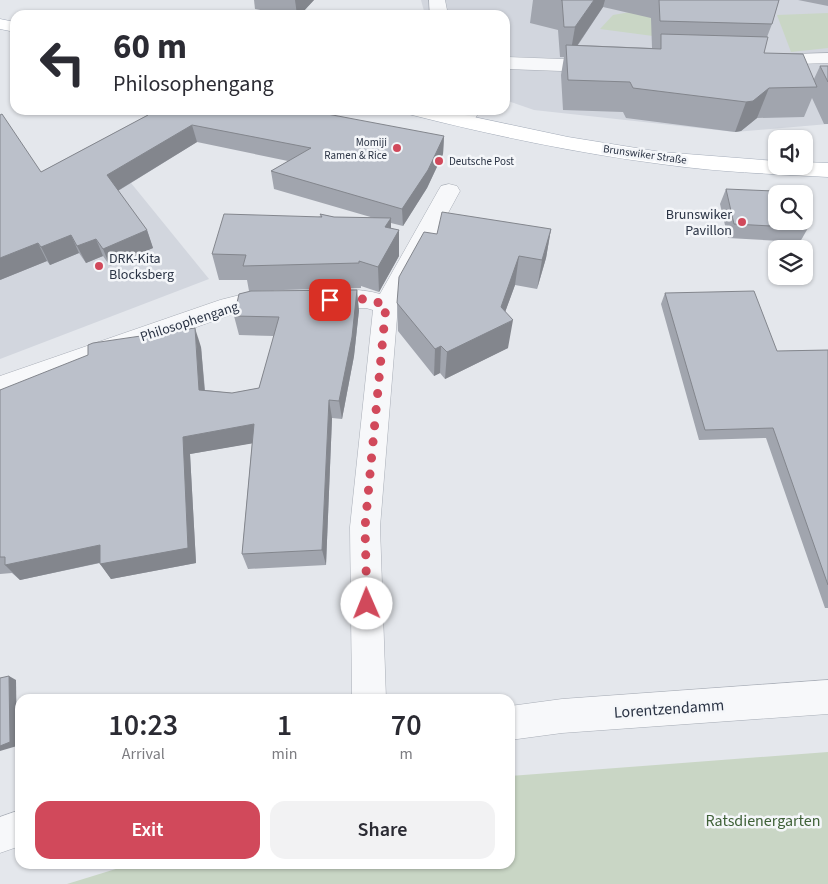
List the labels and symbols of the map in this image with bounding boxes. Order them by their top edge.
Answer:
place label: Momiji Ramen & Rice [324,135,388,163]
street label: Brunswiker Straße [602,141,688,168]
marker: Momiji Ramen & Rice [391,142,403,154]
place label: Deutsche Post [449,154,514,169]
marker: Deutsche Post [433,155,445,167]
place label: Brunswiker Pavillon [666,205,732,241]
marker: Brunswiker Pavillon [736,216,748,228]
place label: DRK-Kita Blocksberg [109,249,174,285]
marker: DRK-Kita Blocksberg [93,260,105,272]
pin [309,279,351,321]
street label: Philosophengang [138,297,241,347]
position arrow [340,577,392,629]
street label: Lorentzendamm [613,694,725,724]
park label: Ratsdienergarten [706,810,820,832]

